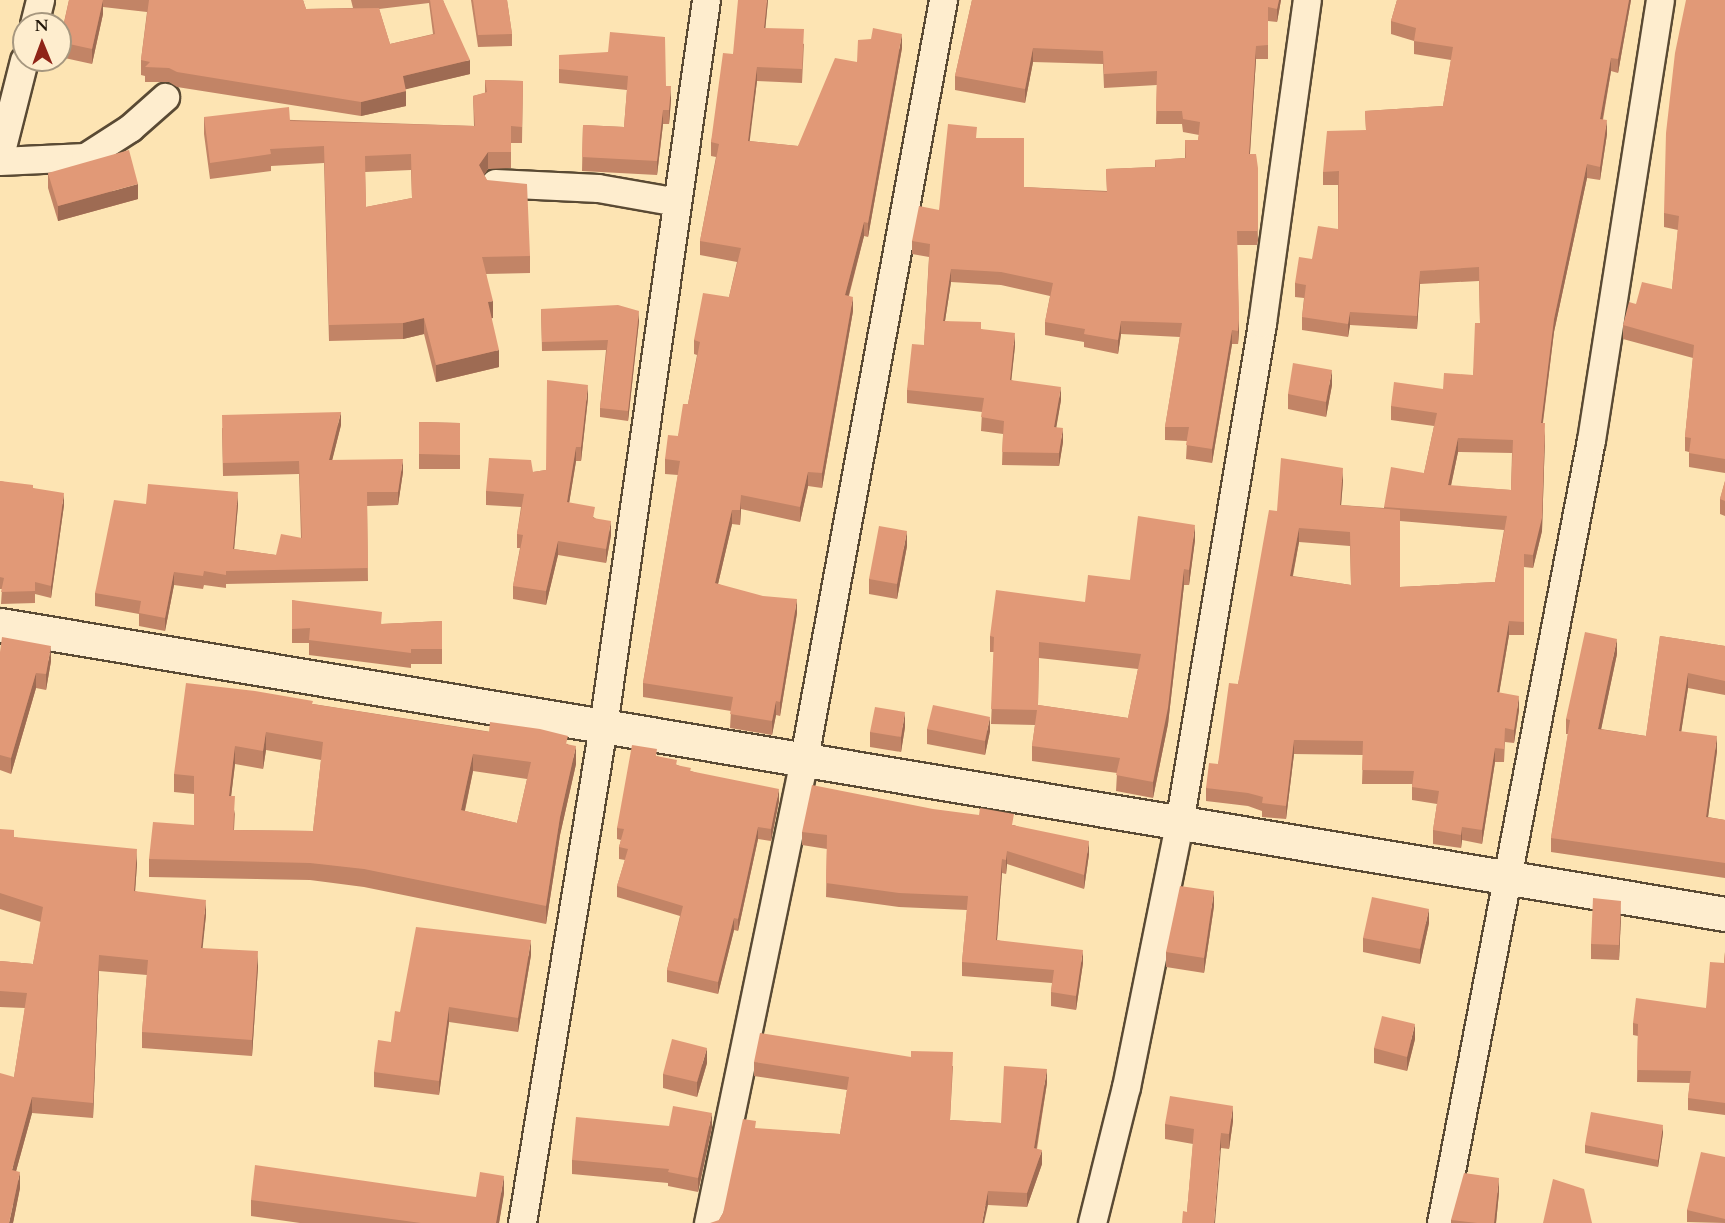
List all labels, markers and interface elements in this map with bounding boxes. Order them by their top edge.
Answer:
north arrow [12,12,72,72]
text: N [35,15,49,37]

